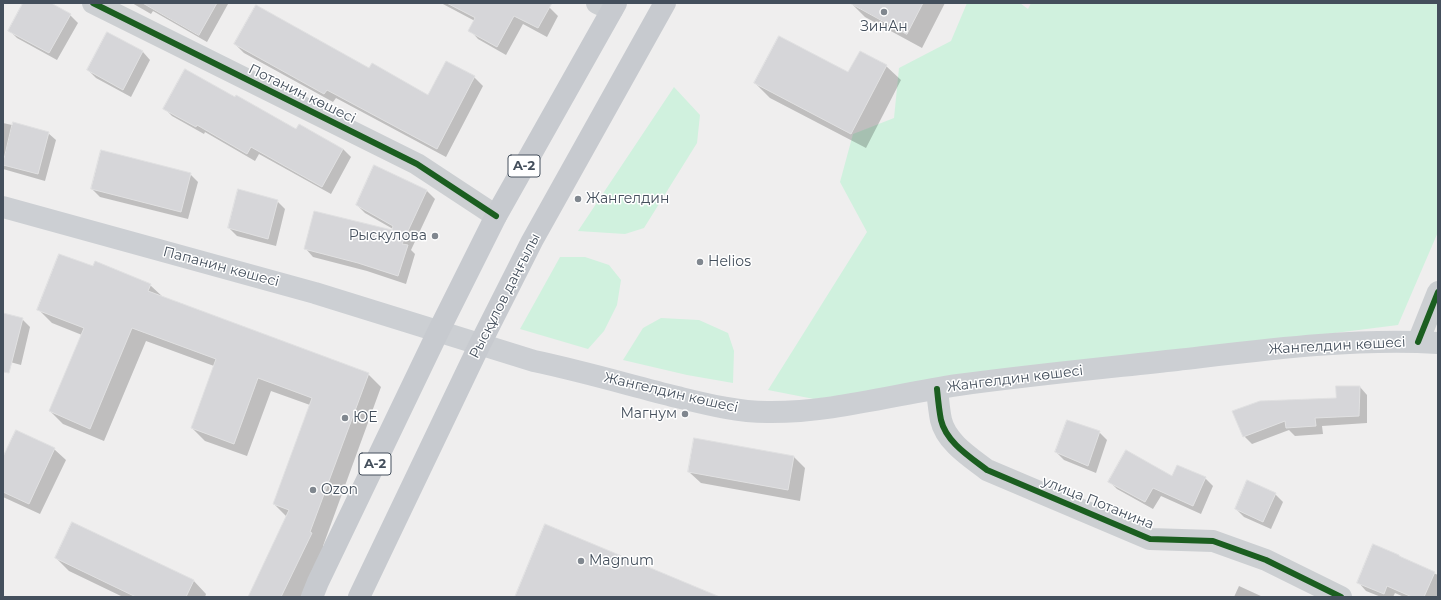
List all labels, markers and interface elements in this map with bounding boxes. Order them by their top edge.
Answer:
marker: ЗинАн [879,7,889,17]
place label: ЗинАн [860,19,908,35]
street label: Потанин көшесі [246,61,358,127]
road number: A-2 [508,155,540,177]
place label: Жангелдин [586,191,669,207]
marker: Жангелдин [573,194,583,204]
place label: Рыскулова [349,228,427,244]
street label: Рысқұлов даңғылы [466,230,544,362]
marker: Рыскулова [430,231,440,241]
street label: Папанин көшесі [161,243,281,291]
place label: Helios [708,254,751,270]
marker: Helios [695,257,705,267]
street label: Жангелдин көшесі [1268,334,1406,358]
street label: Жангелдин көшесі [946,362,1084,396]
street label: Жангелдин көшесі [602,369,740,417]
place label: Магнум [620,406,677,422]
marker: Магнум [680,409,690,419]
place label: ЮЕ [353,410,378,426]
marker: ЮЕ [340,413,350,423]
road number: A-2 [359,453,391,475]
street label: улица Потанина [1040,473,1156,533]
place label: Ozon [321,482,358,498]
marker: Ozon [308,485,318,495]
place label: Magnum [589,553,654,569]
marker: Magnum [576,556,586,566]

